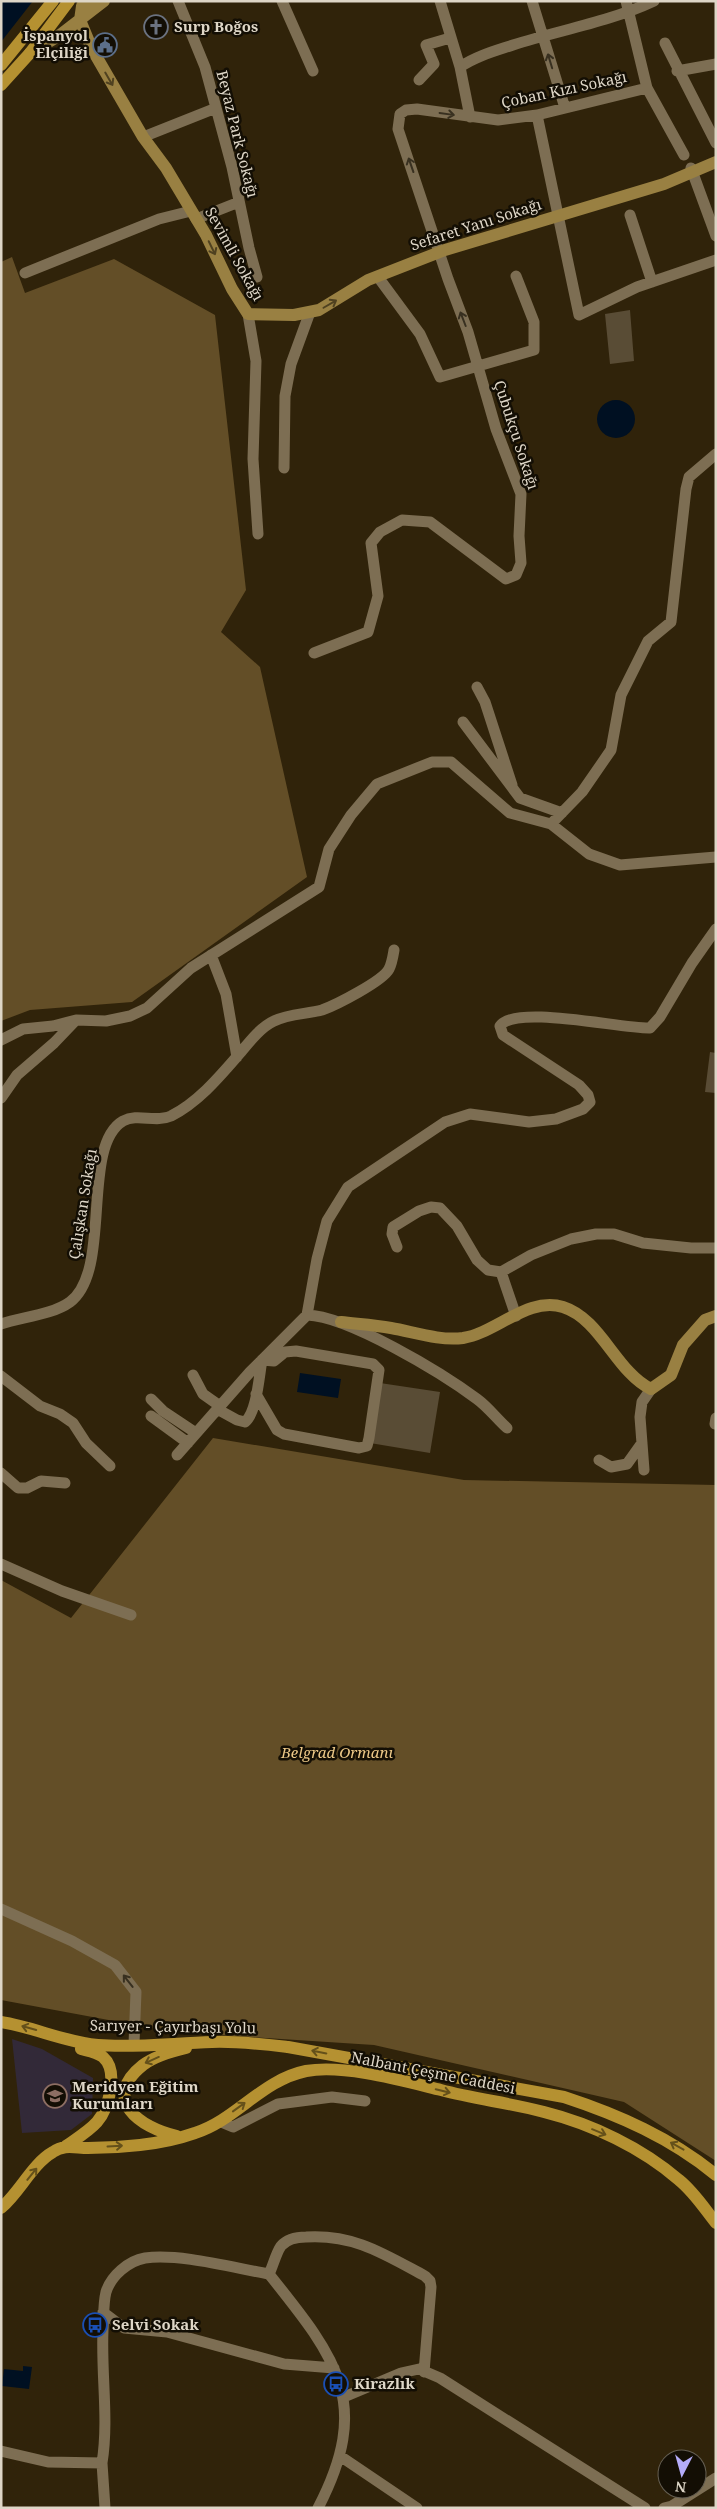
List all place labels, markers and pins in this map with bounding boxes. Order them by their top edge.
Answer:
church icon: Surp Boğos [143,14,169,40]
place label: Surp Boğos [174,16,258,36]
place label: İspanyol Elçiliği [23,25,89,62]
public building icon: İspanyol Elçiliği [92,32,118,58]
place label: Meridyen Eğitim Kurumları [72,2076,199,2113]
school or university icon: Meridyen Eğitim Kurumları [42,2083,68,2109]
bus stop icon: Selvi Sokak [82,2312,108,2338]
place label: Selvi Sokak [112,2314,199,2334]
bus stop icon: Kirazlık [323,2371,349,2397]
place label: Kirazlık [354,2373,415,2393]

